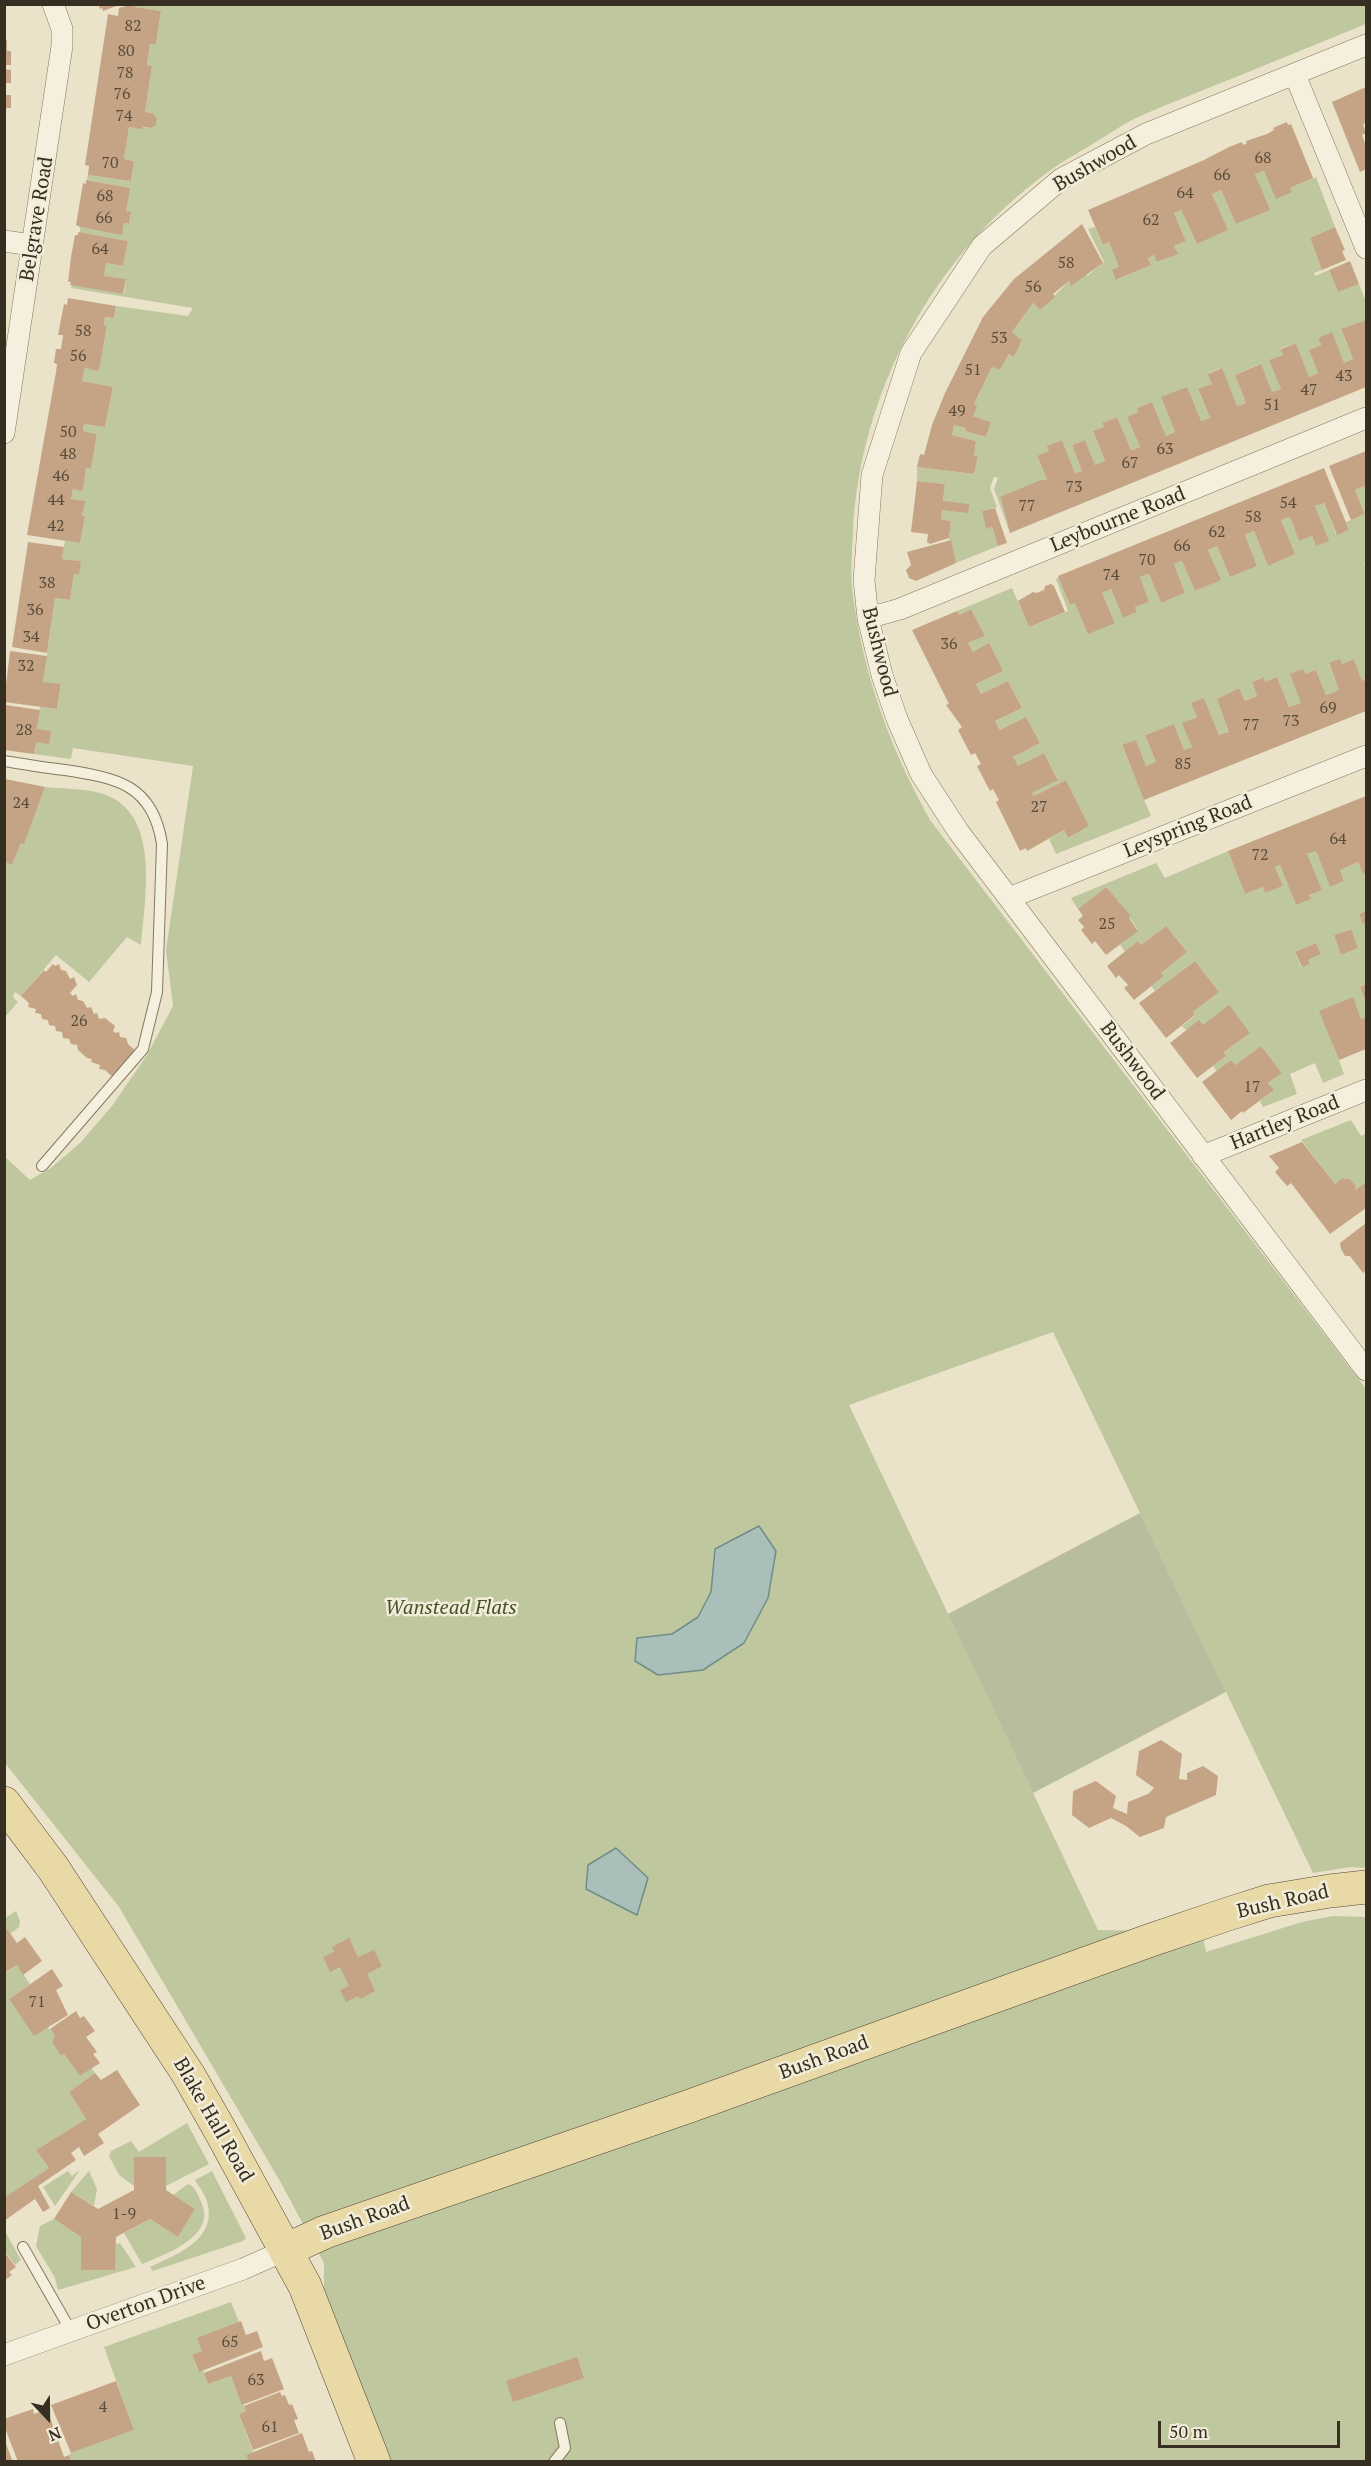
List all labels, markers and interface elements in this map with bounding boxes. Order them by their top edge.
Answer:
house number: 82 [124,16,142,36]
house number: 80 [117,41,135,61]
house number: 78 [116,63,134,83]
house number: 76 [113,84,131,104]
house number: 74 [115,106,133,126]
street label: Bushwood [1049,131,1141,197]
house number: 68 [1254,148,1272,168]
house number: 70 [101,153,119,173]
street label: Belgrave Road [15,155,59,283]
house number: 66 [1213,165,1231,185]
house number: 64 [1176,183,1194,203]
house number: 68 [96,186,114,206]
house number: 66 [95,208,113,228]
house number: 62 [1142,210,1160,230]
house number: 64 [91,239,109,259]
house number: 58 [1057,253,1075,273]
house number: 56 [1024,277,1042,297]
house number: 58 [74,321,92,341]
house number: 53 [990,328,1008,348]
house number: 56 [69,346,87,366]
house number: 51 [964,360,982,380]
house number: 43 [1335,366,1353,386]
house number: 47 [1300,380,1318,400]
house number: 51 [1263,395,1281,415]
house number: 49 [948,401,966,421]
house number: 50 [59,422,77,442]
house number: 63 [1156,439,1174,459]
house number: 48 [59,444,77,464]
house number: 67 [1121,453,1139,473]
house number: 46 [52,466,70,486]
house number: 73 [1065,477,1083,497]
street label: Leybourne Road [1047,482,1189,558]
house number: 44 [47,490,65,510]
house number: 54 [1279,493,1297,513]
house number: 77 [1018,496,1036,516]
house number: 58 [1244,507,1262,527]
house number: 42 [47,516,65,536]
house number: 62 [1208,522,1226,542]
house number: 66 [1173,536,1191,556]
house number: 70 [1138,550,1156,570]
house number: 74 [1102,565,1120,585]
house number: 38 [38,573,56,593]
house number: 36 [26,600,44,620]
street label: Bushwood [856,605,902,699]
house number: 34 [22,627,40,647]
house number: 36 [940,634,958,654]
house number: 32 [17,656,35,676]
house number: 69 [1319,698,1337,718]
house number: 73 [1282,711,1300,731]
house number: 77 [1242,715,1260,735]
house number: 28 [15,720,33,740]
house number: 85 [1174,754,1192,774]
street label: Leyspring Road [1120,790,1256,864]
house number: 24 [12,793,30,813]
house number: 27 [1030,797,1048,817]
house number: 64 [1329,829,1347,849]
house number: 72 [1251,845,1269,865]
house number: 25 [1098,914,1116,934]
house number: 26 [70,1011,88,1031]
street label: Bushwood [1095,1017,1169,1105]
house number: 17 [1243,1077,1261,1097]
street label: Hartley Road [1227,1090,1343,1156]
park label: Wanstead Flats [385,1596,517,1620]
street label: Bush Road [1235,1880,1331,1924]
house number: 71 [28,1992,46,2012]
street label: Bush Road [776,2031,872,2085]
street label: Blake Hall Road [168,2054,258,2186]
street label: Bush Road [317,2192,413,2246]
house number: 1-9 [112,2204,136,2224]
street label: Overton Drive [83,2271,209,2337]
house number: 65 [221,2332,239,2352]
house number: 63 [247,2370,265,2390]
north arrow [18,2388,78,2448]
house number: 4 [99,2397,107,2417]
scale bar [1161,2409,1342,2447]
house number: 61 [261,2417,279,2437]
text: 50 m [1169,2419,1208,2443]
text: N [45,2422,64,2447]

